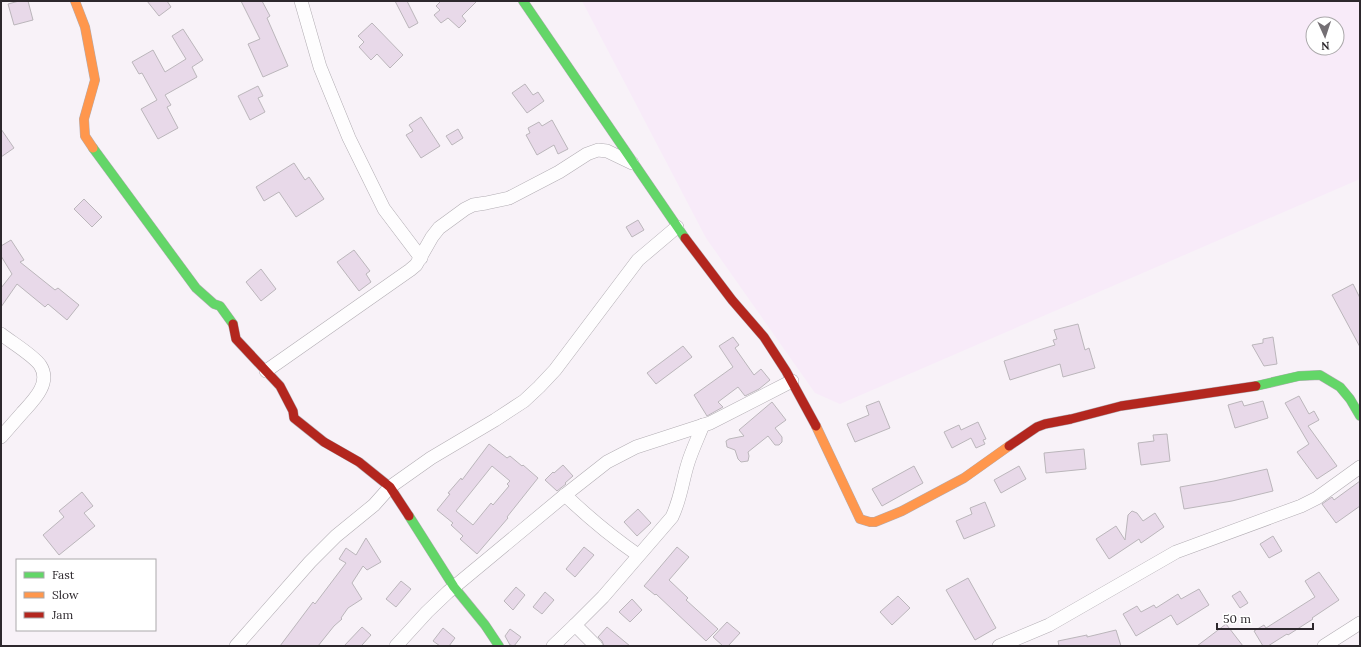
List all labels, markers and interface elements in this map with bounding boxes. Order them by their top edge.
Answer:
north arrow [1305,16,1345,56]
text: N [1320,39,1330,53]
legend [16,559,156,631]
text: Fast [52,567,75,582]
text: Slow [52,587,79,602]
scale bar [1217,605,1313,631]
text: Jam [51,607,73,622]
text: 50 m [1223,611,1251,626]

